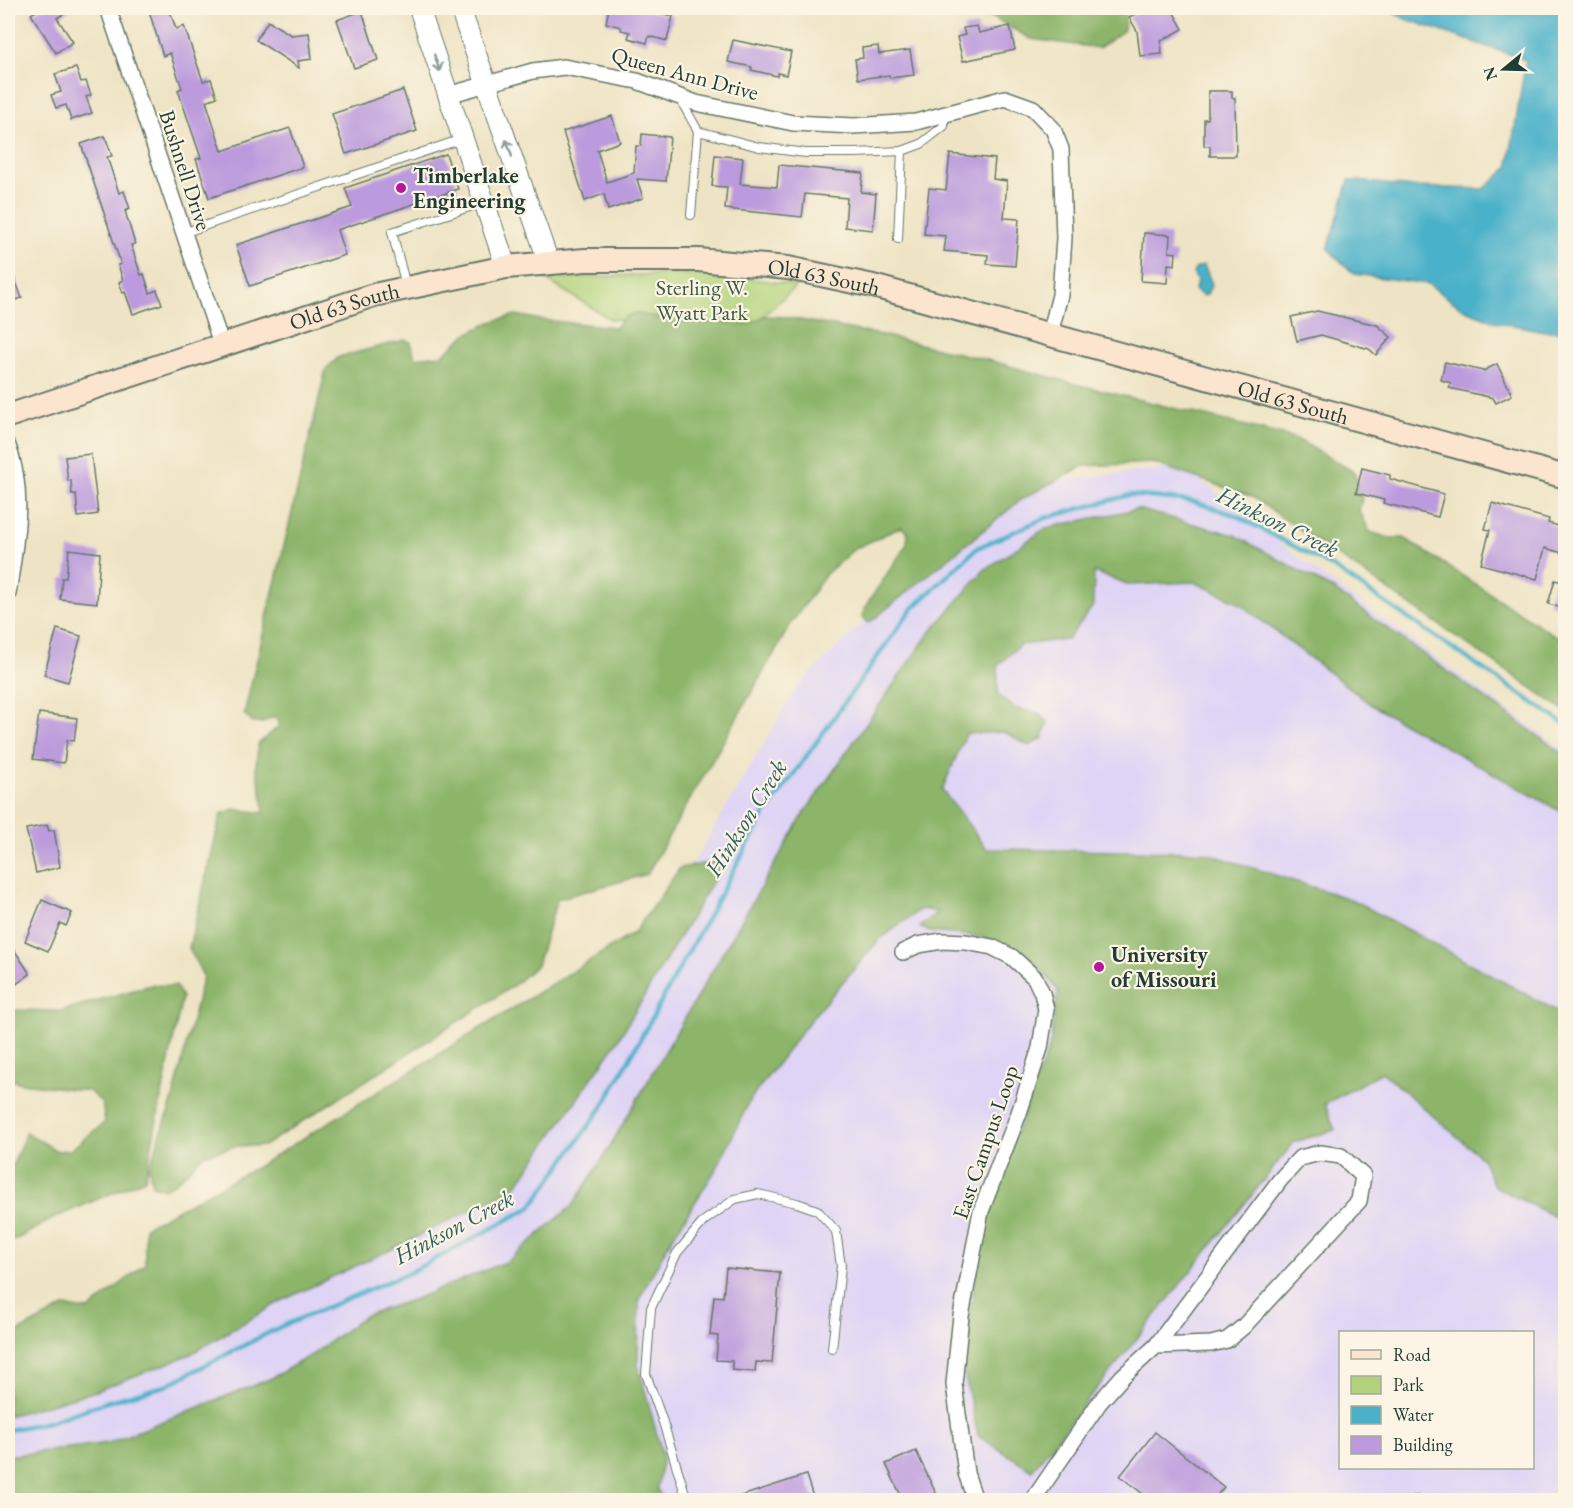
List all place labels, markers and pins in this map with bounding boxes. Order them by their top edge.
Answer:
place label: Timberlake Engineering [413,161,526,215]
marker: Timberlake Engineering [394,181,408,195]
place label: University of Missouri [1111,940,1217,994]
marker: University of Missouri [1092,960,1106,974]

